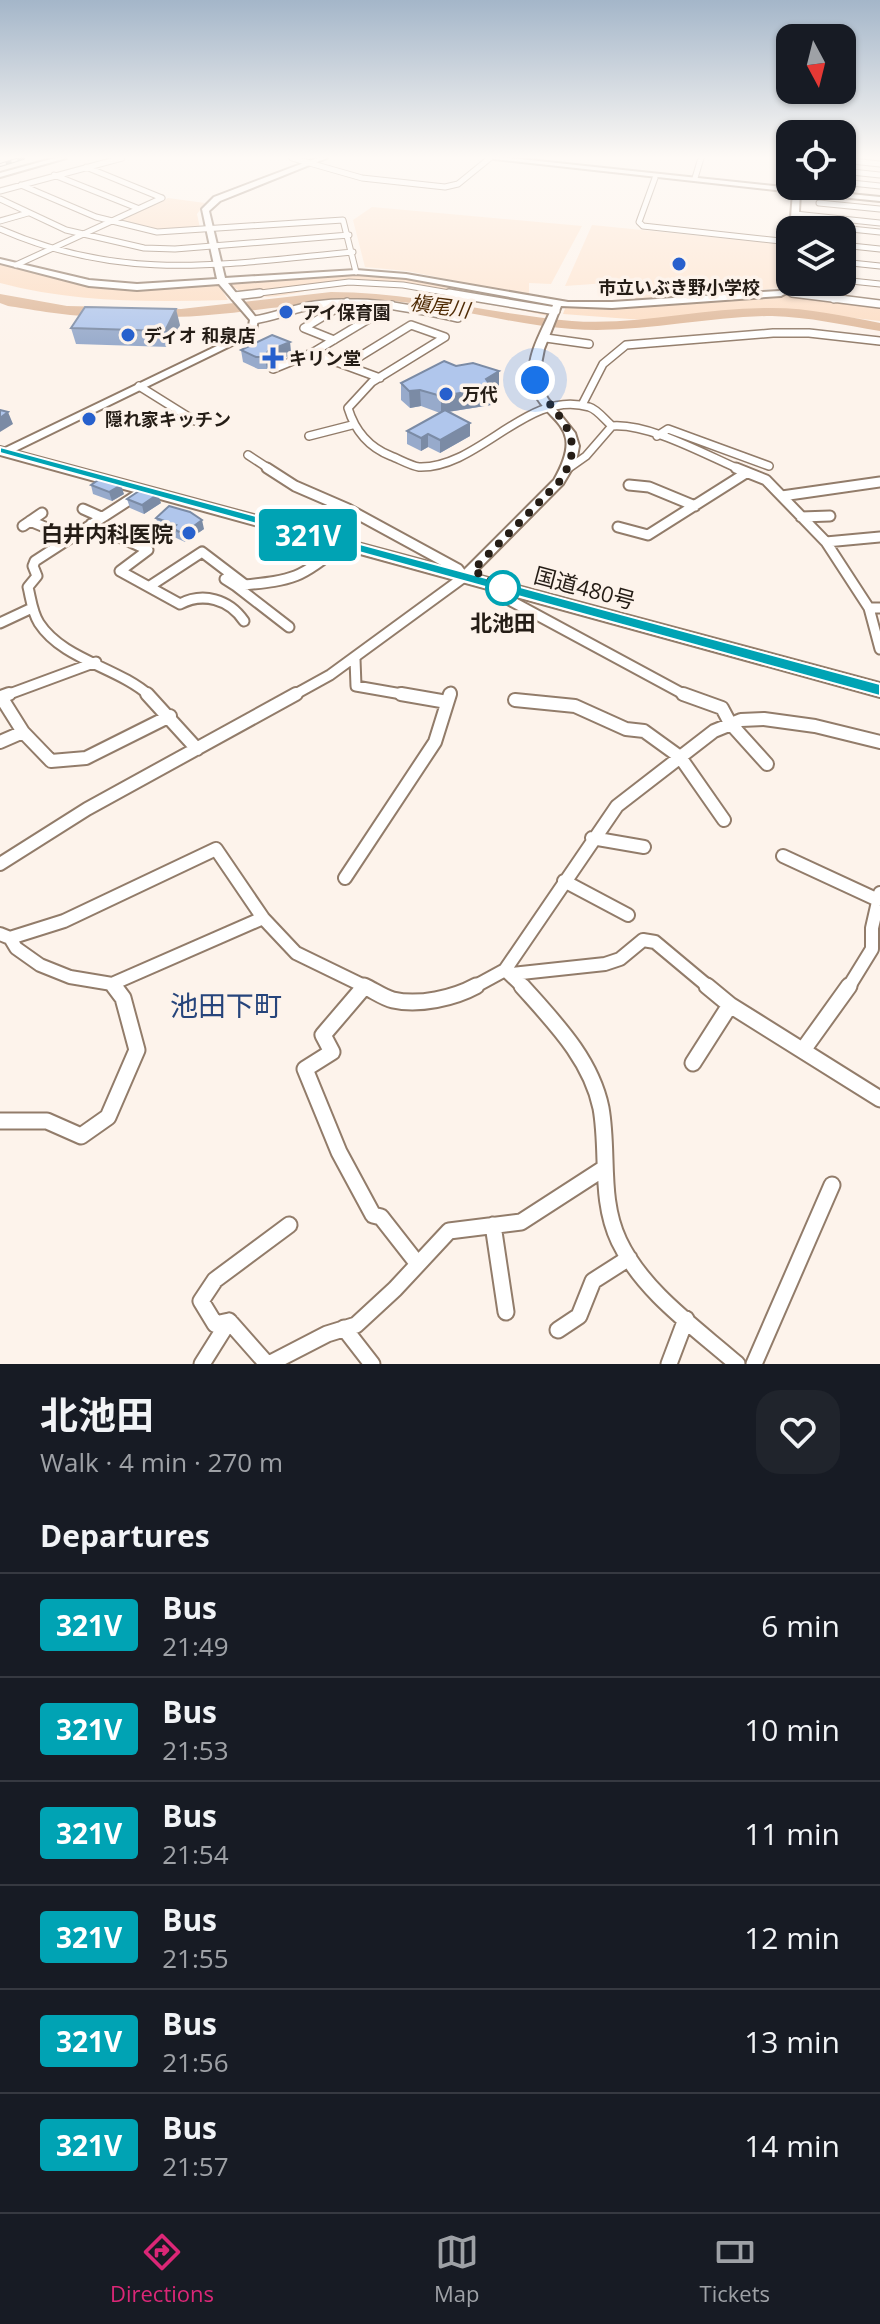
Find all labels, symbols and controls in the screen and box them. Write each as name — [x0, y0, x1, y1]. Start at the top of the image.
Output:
north arrow — [776, 24, 856, 104]
map controls — [776, 24, 856, 296]
button: locate — [776, 120, 856, 200]
button: layers — [776, 216, 856, 296]
marker: 市立いぶき野小学校 — [670, 255, 688, 273]
place label: 市立いぶき野小学校 — [598, 275, 760, 299]
water label: 槇尾川 — [408, 288, 474, 324]
place label: アイ保育園 — [302, 300, 391, 324]
marker: アイ保育園 — [277, 303, 295, 321]
place label: ディオ 和泉店 — [144, 323, 255, 347]
marker: ディオ 和泉店 — [119, 326, 137, 344]
place label: キリン堂 — [289, 346, 361, 370]
marker: キリン堂 — [264, 349, 282, 367]
your location — [515, 360, 555, 400]
place label: 万代 — [462, 382, 498, 406]
marker: 万代 — [437, 385, 455, 403]
place label: 隠れ家キッチン — [105, 407, 231, 431]
marker: 隠れ家キッチン — [80, 410, 98, 428]
line badge: 321V — [252, 509, 364, 561]
text: 321V — [275, 516, 341, 554]
place label: 白井内科医院 — [41, 518, 173, 548]
marker: 白井内科医院 — [180, 524, 198, 542]
street label: 国道480号 — [531, 559, 639, 615]
marker: 北池田 — [486, 571, 520, 605]
place label: 北池田 — [470, 607, 536, 637]
district label: 池田下町 — [170, 986, 282, 1024]
text: 北池田 — [40, 1388, 154, 1440]
button: heart — [756, 1390, 840, 1474]
text: Walk · 4 min · 270 m — [40, 1444, 283, 1480]
text: Departures — [40, 1515, 210, 1556]
text: Bus — [162, 1587, 217, 1628]
text: 6 min — [761, 1605, 840, 1646]
text: 321V — [56, 1606, 122, 1644]
text: 21:49 — [162, 1628, 229, 1664]
text: Bus — [162, 1691, 217, 1732]
text: 10 min — [744, 1709, 840, 1750]
text: 321V — [56, 1710, 122, 1748]
text: 21:53 — [162, 1732, 229, 1768]
text: Bus — [162, 1795, 217, 1836]
text: 11 min — [744, 1813, 840, 1854]
text: 321V — [56, 1814, 122, 1852]
text: 21:54 — [162, 1836, 229, 1872]
text: Bus — [162, 1899, 217, 1940]
text: 12 min — [744, 1917, 840, 1958]
text: 321V — [56, 1918, 122, 1956]
text: 21:55 — [162, 1940, 229, 1976]
text: Bus — [162, 2003, 217, 2044]
text: 13 min — [744, 2021, 840, 2062]
text: 321V — [56, 2022, 122, 2060]
text: 21:56 — [162, 2044, 229, 2080]
text: Bus — [162, 2107, 217, 2148]
text: 14 min — [744, 2125, 840, 2166]
text: 321V — [56, 2126, 122, 2164]
text: 21:57 — [162, 2148, 229, 2184]
tab: Directions — [110, 2230, 214, 2308]
tab: Map — [434, 2230, 480, 2308]
tab: Tickets — [700, 2230, 770, 2308]

